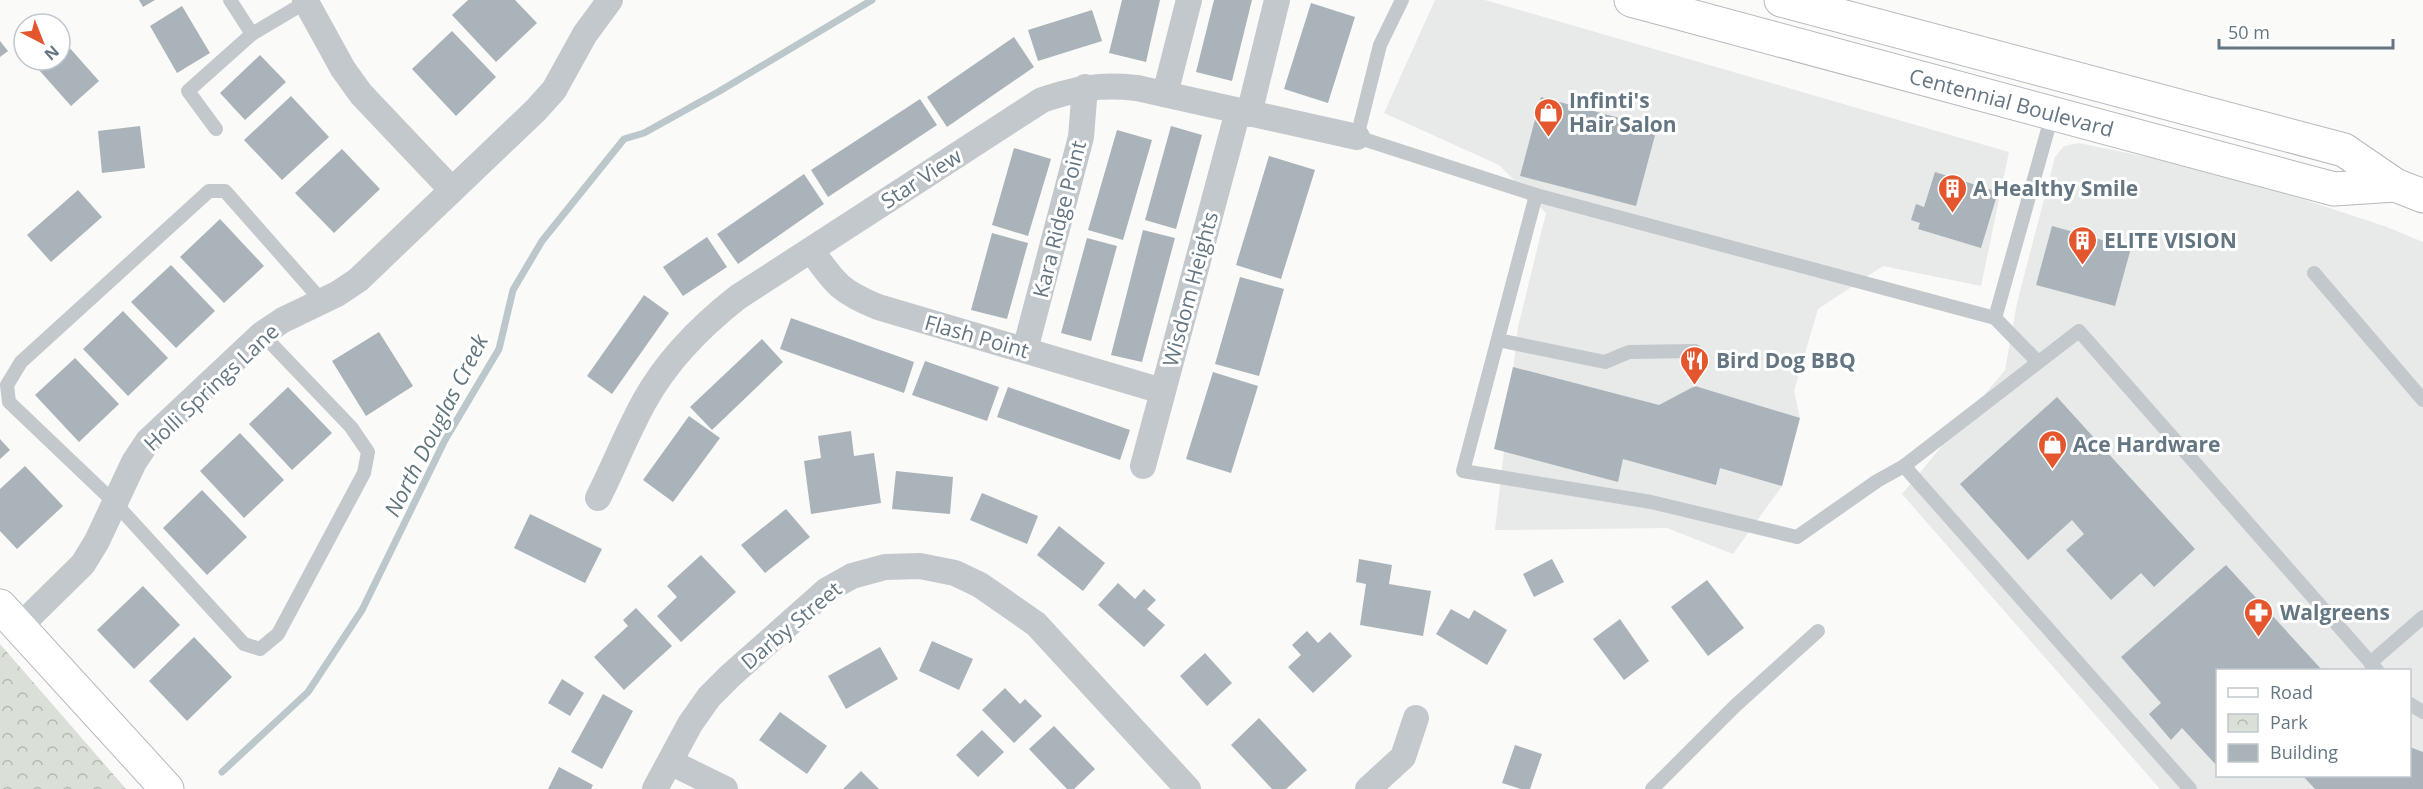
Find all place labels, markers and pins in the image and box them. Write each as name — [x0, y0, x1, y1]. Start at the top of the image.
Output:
place label: Infinti's Hair Salon — [1569, 86, 1677, 138]
shop icon: Infinti's Hair Salon — [1532, 96, 1564, 138]
building icon: A Healthy Smile — [1936, 172, 1968, 214]
place label: A Healthy Smile — [1973, 174, 2138, 202]
building icon: ELITE VISION — [2067, 224, 2099, 266]
place label: ELITE VISION — [2104, 226, 2237, 254]
restaurant icon: Bird Dog BBQ — [1679, 344, 1711, 386]
place label: Bird Dog BBQ — [1716, 346, 1856, 374]
shop icon: Ace Hardware — [2036, 428, 2068, 470]
place label: Ace Hardware — [2073, 430, 2220, 458]
pharmacy icon: Walgreens — [2243, 596, 2275, 638]
place label: Walgreens — [2280, 598, 2390, 626]

